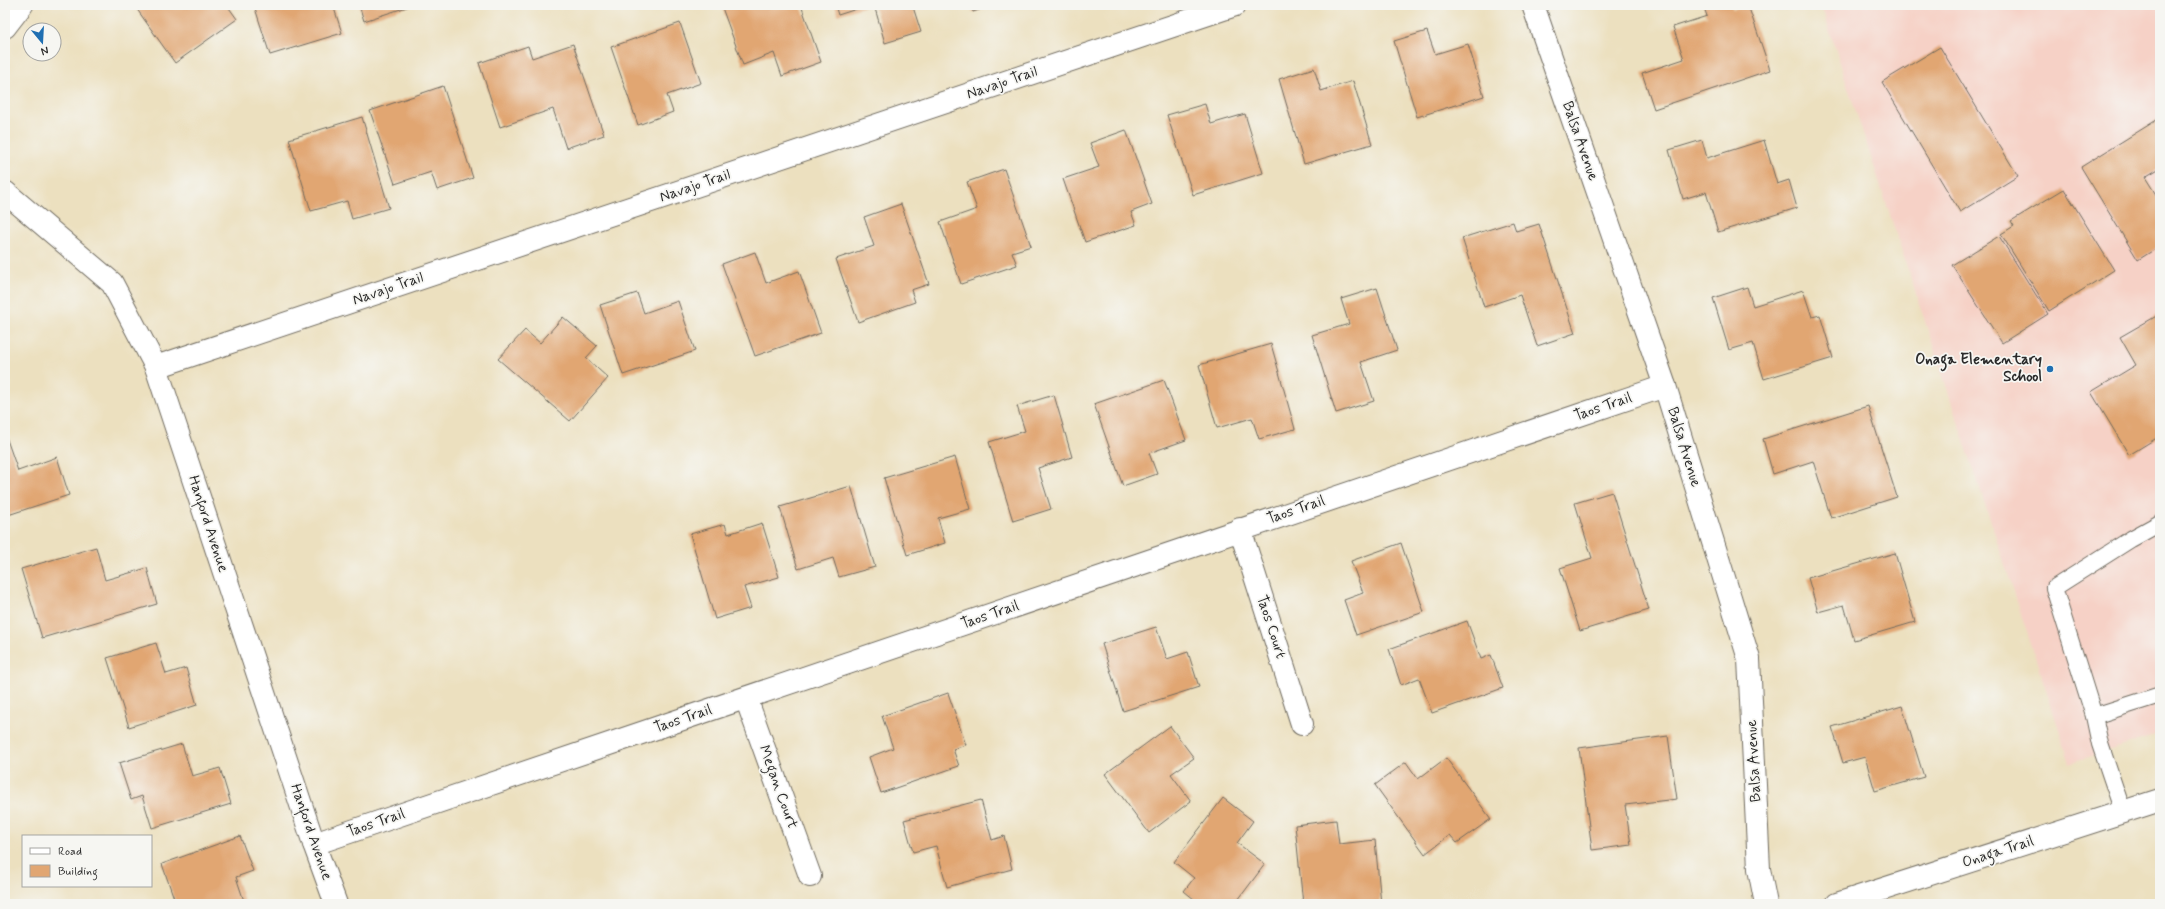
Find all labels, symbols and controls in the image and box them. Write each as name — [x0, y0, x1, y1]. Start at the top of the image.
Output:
north arrow — [22, 22, 62, 62]
text: N — [39, 43, 50, 58]
street label: Navajo Trail — [964, 62, 1040, 104]
street label: Balsa Avenue — [1557, 99, 1603, 183]
street label: Navajo Trail — [657, 165, 733, 207]
street label: Navajo Trail — [350, 268, 426, 310]
place label: Onaga Elementary School — [1915, 350, 2042, 387]
marker: Onaga Elementary School — [2045, 364, 2055, 374]
street label: Taos Trail — [1571, 388, 1635, 426]
street label: Balsa Avenue — [1662, 405, 1706, 489]
street label: Hanford Avenue — [181, 473, 233, 576]
street label: Taos Trail — [1264, 491, 1328, 529]
street label: Taos Court — [1251, 593, 1291, 662]
street label: Taos Trail — [958, 596, 1022, 634]
street label: Taos Trail — [651, 700, 715, 738]
street label: Balsa Avenue — [1742, 719, 1766, 803]
street label: Megan Court — [753, 742, 802, 832]
street label: Hanford Avenue — [283, 781, 337, 884]
street label: Taos Trail — [344, 804, 408, 842]
street label: Onaga Trail — [1960, 831, 2037, 874]
legend — [22, 835, 152, 887]
text: Road — [58, 844, 82, 860]
text: Building — [58, 864, 98, 881]

